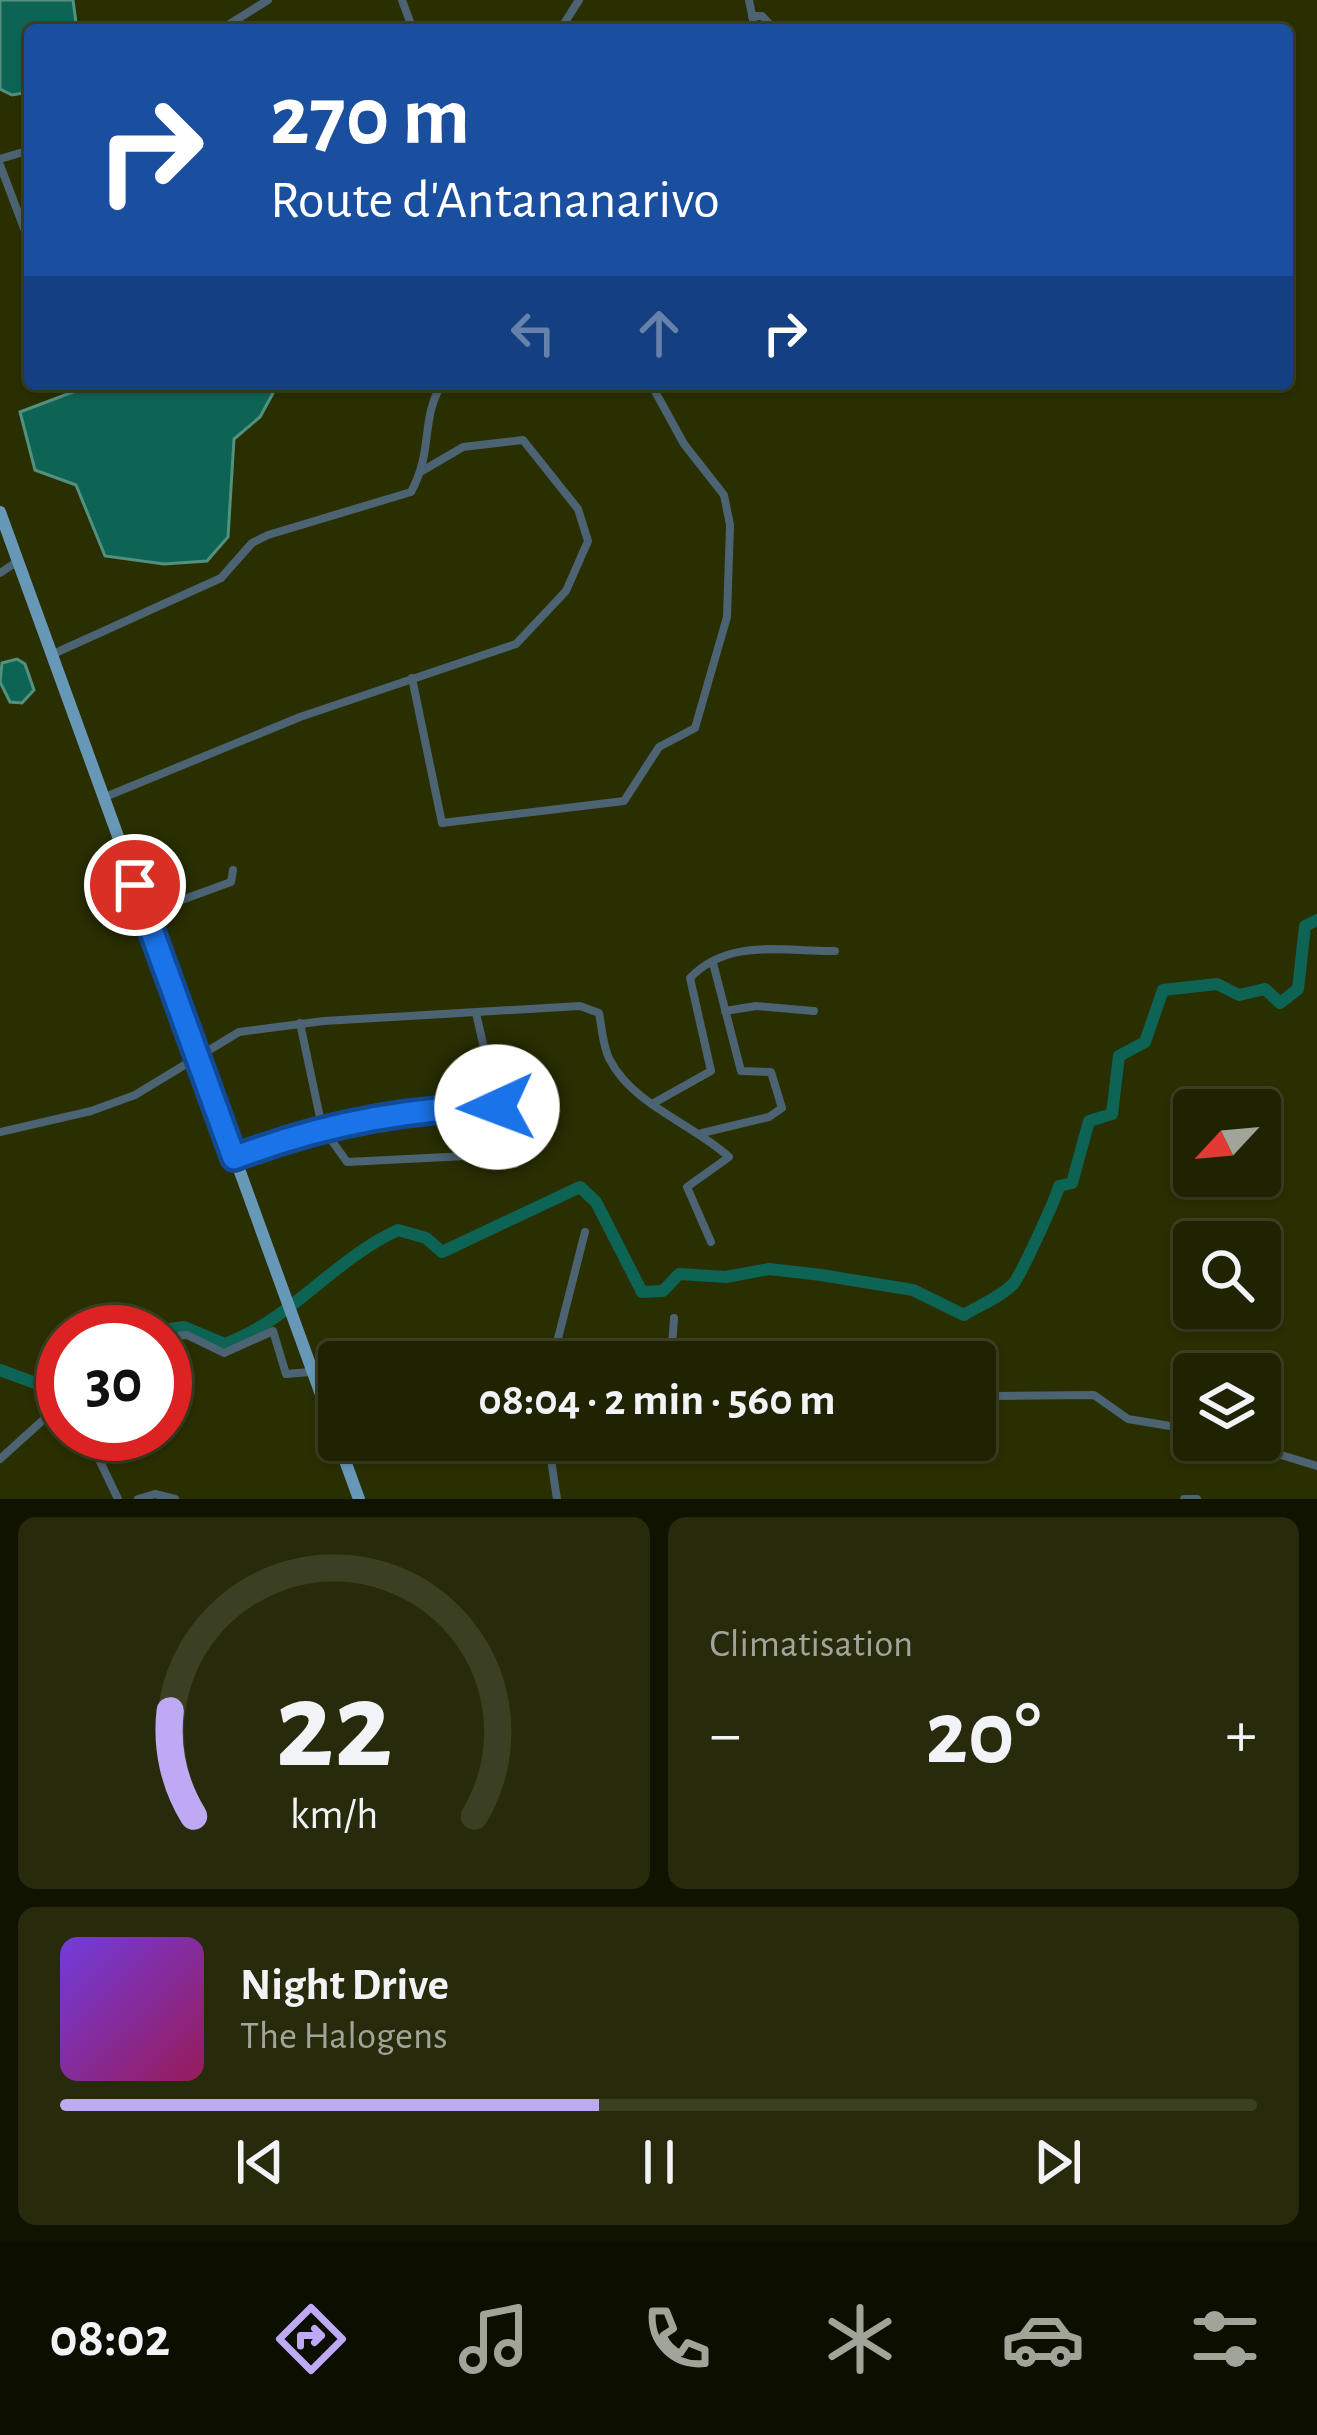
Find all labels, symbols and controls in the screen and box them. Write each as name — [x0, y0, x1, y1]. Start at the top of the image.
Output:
icon: right — [72, 72, 228, 228]
text: 270 m — [270, 76, 470, 160]
text: Route d'Antananarivo — [270, 174, 720, 228]
icon: left — [500, 300, 566, 366]
icon: ahead — [626, 300, 692, 366]
icon: right — [752, 300, 818, 366]
pin — [84, 834, 186, 936]
icon: arrive — [102, 852, 168, 918]
position arrow — [434, 1044, 560, 1170]
north arrow — [1173, 1089, 1281, 1197]
map controls — [1173, 1089, 1281, 1461]
button: search — [1173, 1221, 1281, 1329]
speed limit sign: 30 — [36, 1305, 192, 1461]
button: layers — [1173, 1353, 1281, 1461]
text: 08:04 · 2 min · 560 m — [478, 1378, 836, 1423]
text: Climatisation — [710, 1625, 913, 1664]
text: 22 — [275, 1665, 393, 1790]
text: 20° — [925, 1690, 1041, 1780]
text: − — [710, 1702, 741, 1768]
text: + — [1225, 1702, 1257, 1768]
text: km/h — [290, 1794, 378, 1837]
text: Night Drive — [240, 1963, 449, 2008]
text: The Halogens — [240, 2017, 448, 2056]
icon: previous — [227, 2129, 293, 2195]
icon: pause — [626, 2129, 692, 2195]
icon: next — [1025, 2129, 1091, 2195]
icon: directions — [269, 2297, 353, 2381]
icon: music — [452, 2297, 536, 2381]
icon: phone — [635, 2297, 719, 2381]
icon: climate — [818, 2297, 902, 2381]
icon: car — [1001, 2297, 1085, 2381]
icon: filters — [1183, 2297, 1267, 2381]
text: 08:02 — [49, 2312, 170, 2366]

